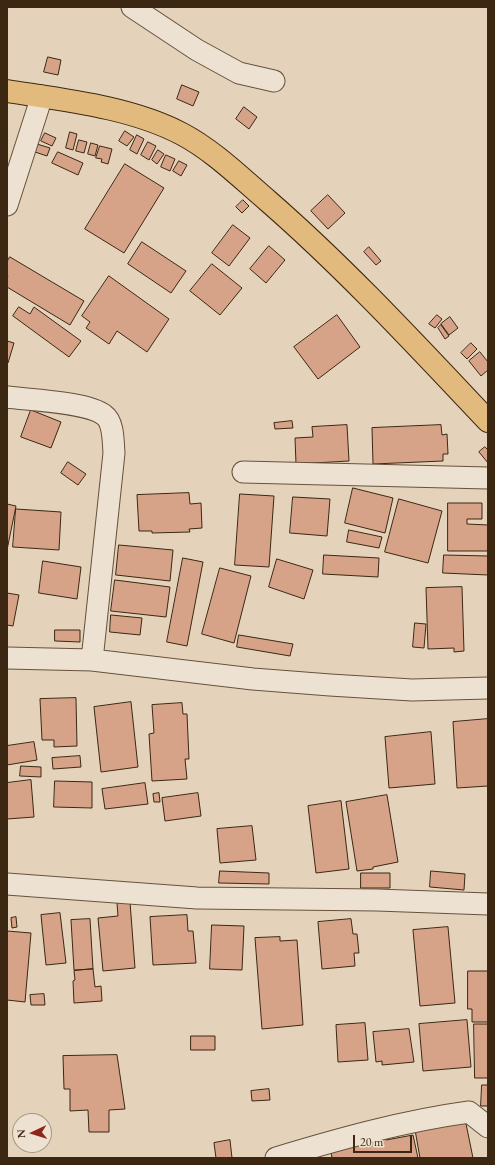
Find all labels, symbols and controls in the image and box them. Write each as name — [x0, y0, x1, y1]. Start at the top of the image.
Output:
north arrow — [12, 1113, 52, 1153]
scale bar — [355, 1127, 414, 1153]
text: N — [14, 1129, 28, 1139]
text: 20 m — [360, 1134, 383, 1150]

